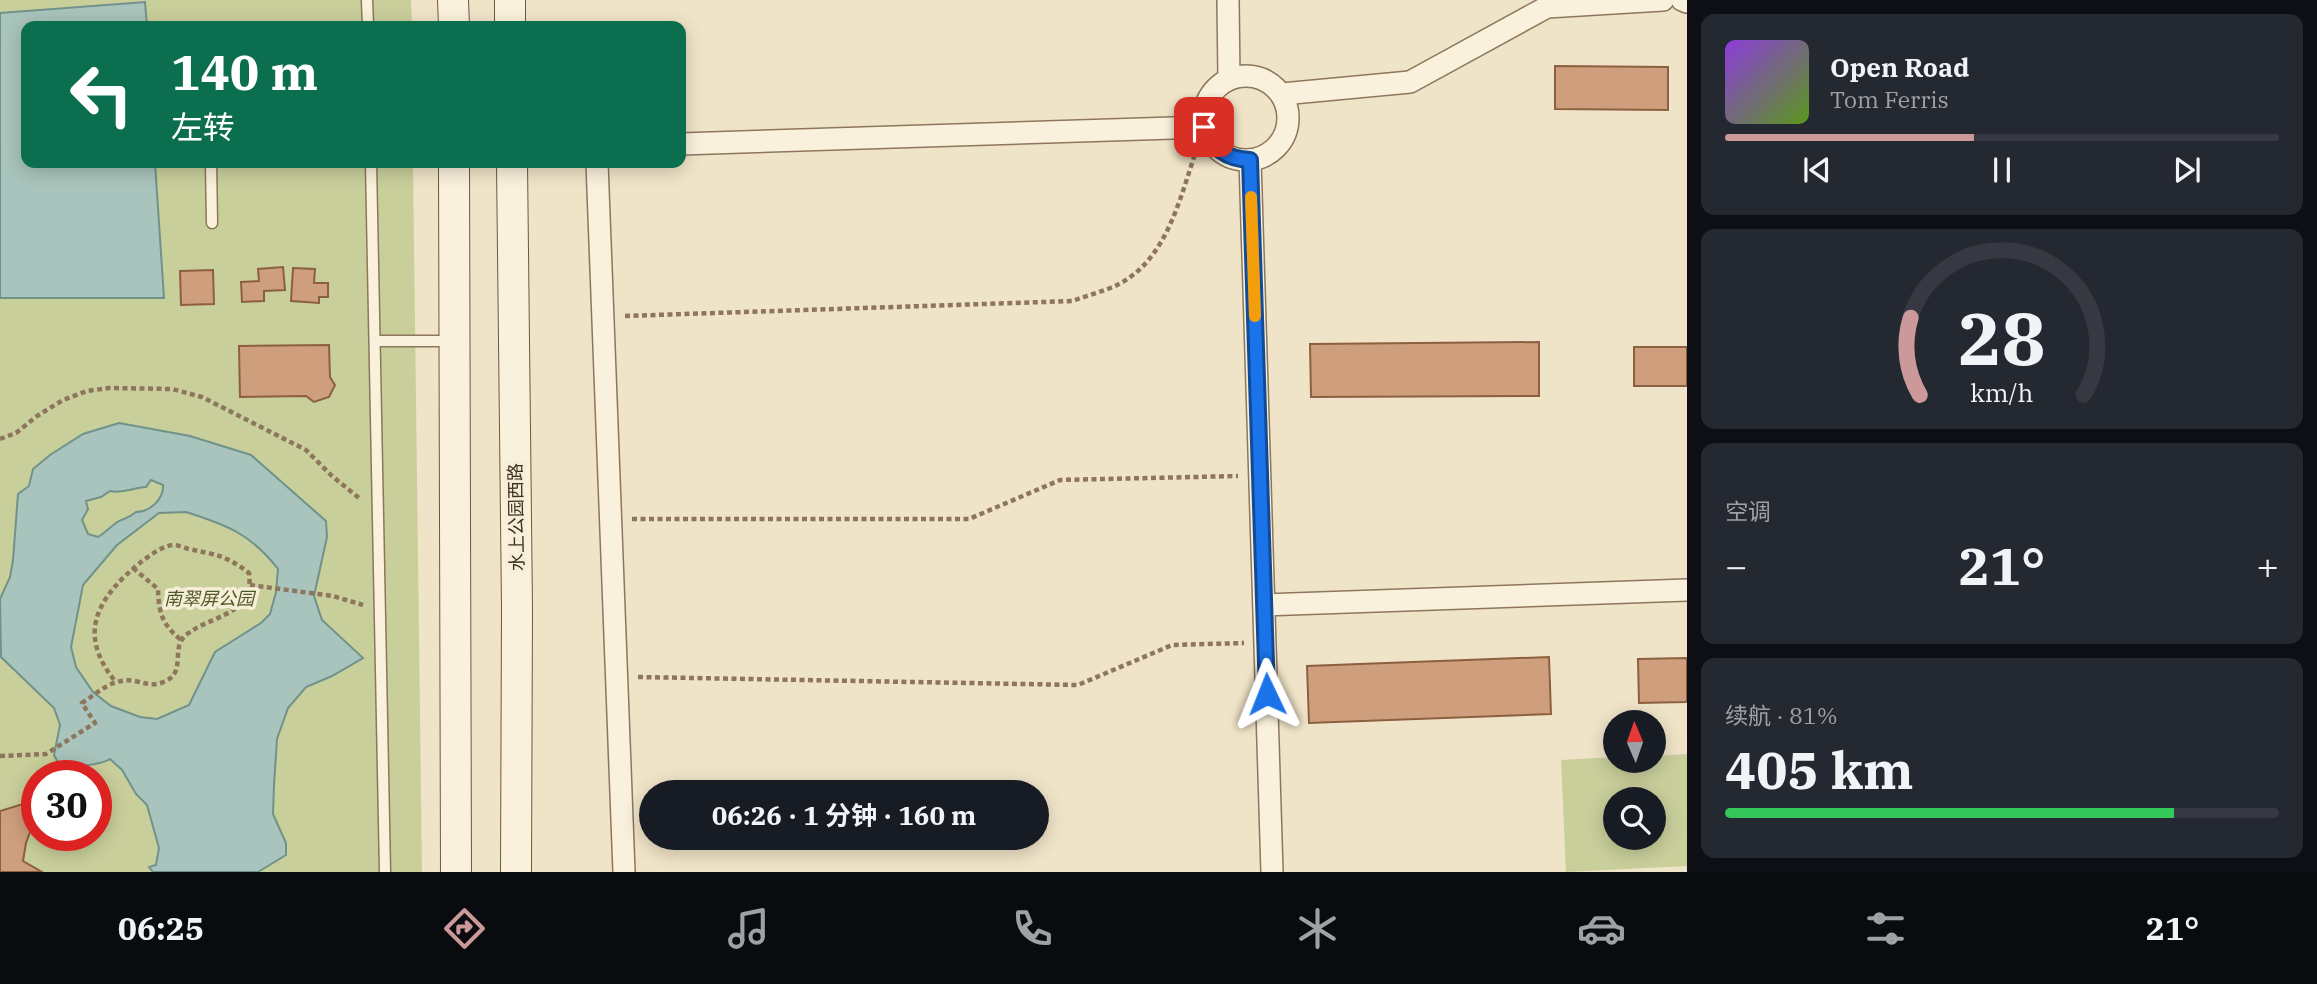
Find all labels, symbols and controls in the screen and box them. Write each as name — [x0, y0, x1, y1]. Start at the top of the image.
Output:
text: 140 m — [171, 40, 318, 103]
icon: left — [56, 49, 147, 140]
text: Open Road — [1830, 50, 1969, 84]
text: Tom Ferris — [1830, 84, 1949, 114]
pin — [1174, 97, 1234, 157]
text: 左转 — [171, 106, 235, 148]
icon: arrive — [1185, 108, 1223, 146]
icon: previous — [1798, 151, 1836, 189]
icon: pause — [1983, 151, 2021, 189]
icon: next — [2168, 151, 2206, 189]
text: 28 — [1958, 290, 2046, 385]
text: km/h — [1970, 376, 2034, 409]
street label: 水上公园西路 — [504, 463, 528, 571]
text: 空调 — [1725, 496, 1771, 526]
text: 21° — [1959, 532, 2045, 599]
text: − — [1725, 541, 1748, 590]
text: + — [2256, 541, 2279, 590]
park label: 南翠屏公园 — [164, 587, 257, 610]
position arrow — [1230, 657, 1304, 731]
text: 续航 · 81% — [1725, 700, 1838, 730]
north arrow — [1603, 710, 1666, 774]
map controls — [1603, 710, 1666, 850]
text: 405 km — [1725, 736, 1914, 803]
speed limit sign: 30 — [21, 760, 112, 851]
button: search — [1603, 787, 1666, 850]
text: 06:26 · 1 分钟 · 160 m — [712, 798, 976, 832]
icon: directions — [440, 904, 489, 953]
icon: music — [724, 904, 773, 953]
icon: phone — [1008, 904, 1057, 953]
icon: climate — [1293, 904, 1342, 953]
icon: car — [1577, 904, 1626, 953]
icon: filters — [1861, 904, 1910, 953]
text: 06:25 — [118, 907, 204, 949]
text: 21° — [2146, 907, 2199, 949]

